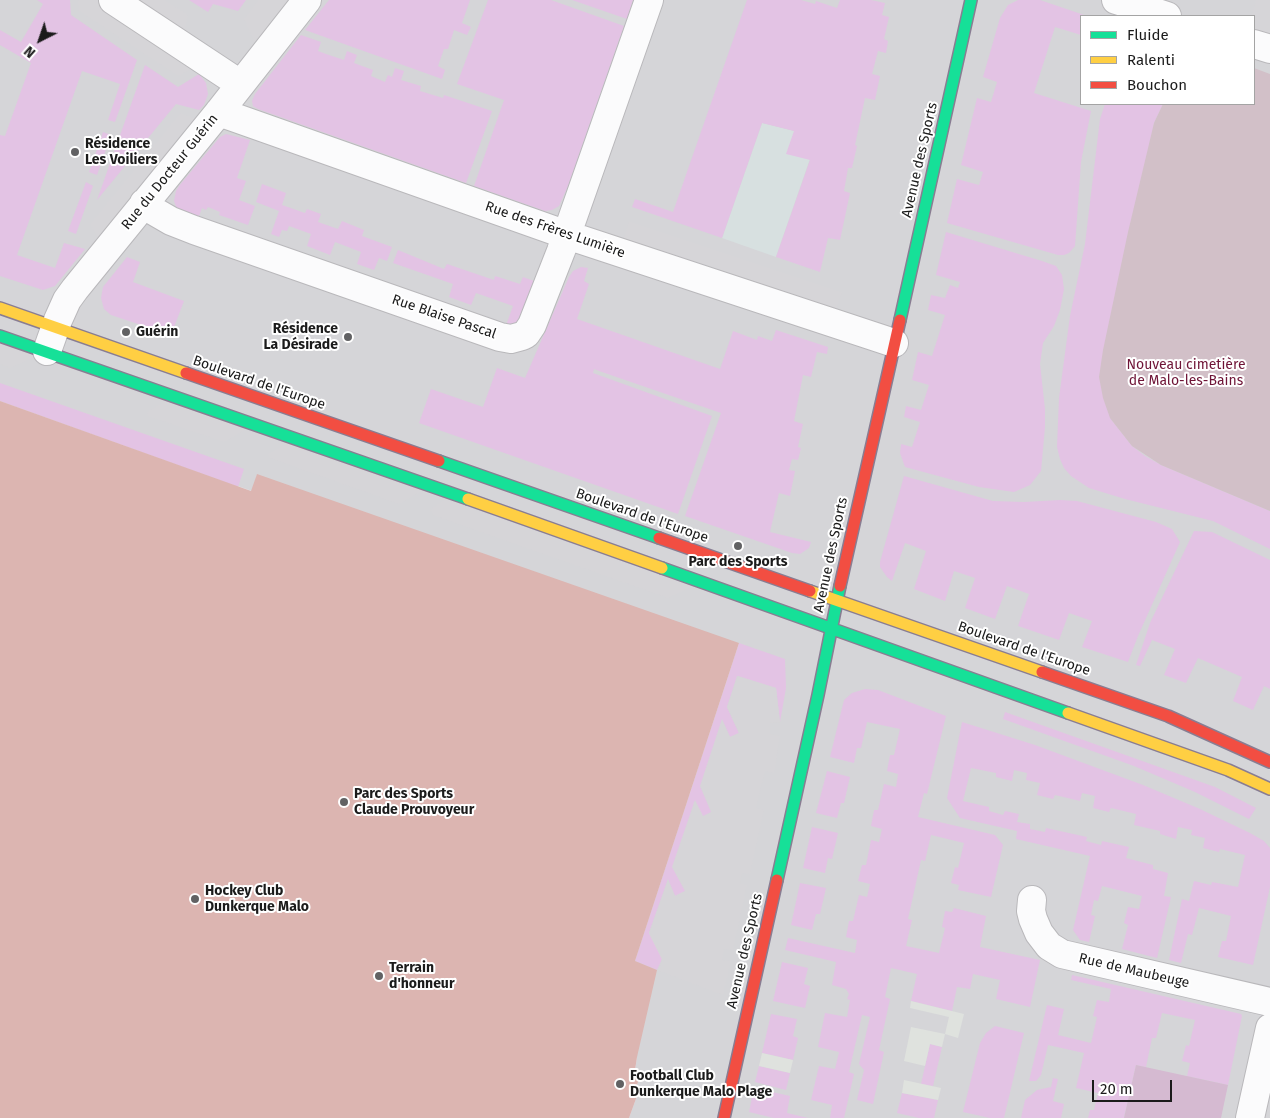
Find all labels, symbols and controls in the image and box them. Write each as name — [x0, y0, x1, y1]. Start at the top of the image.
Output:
north arrow — [15, 15, 65, 65]
legend — [1080, 15, 1255, 105]
text: Fluide — [1127, 26, 1169, 44]
text: N — [21, 42, 39, 61]
text: Ralenti — [1127, 51, 1175, 69]
text: Bouchon — [1127, 76, 1187, 94]
street label: Avenue des Sports — [899, 101, 941, 219]
street label: Rue du Docteur Guérin — [118, 111, 222, 233]
place label: Résidence Les Voiliers — [85, 136, 157, 168]
marker: Résidence Les Voiliers — [69, 146, 81, 158]
street label: Rue des Frères Lumière — [483, 198, 627, 262]
street label: Rue Blaise Pascal — [390, 291, 498, 343]
place label: Résidence La Désirade — [263, 321, 338, 354]
place label: Guérin — [136, 324, 178, 340]
marker: Guérin — [120, 326, 132, 338]
marker: Résidence La Désirade — [342, 331, 354, 343]
street label: Boulevard de l'Europe — [191, 352, 327, 414]
park label: Nouveau cimetière de Malo-les-Bains — [1126, 357, 1246, 390]
street label: Boulevard de l'Europe — [574, 485, 710, 547]
street label: Avenue des Sports — [811, 496, 851, 614]
marker: Parc des Sports — [732, 540, 744, 552]
place label: Parc des Sports — [688, 554, 788, 570]
street label: Boulevard de l'Europe — [956, 618, 1092, 680]
place label: Parc des Sports Claude Prouvoyeur — [354, 786, 474, 819]
marker: Parc des Sports Claude Prouvoyeur — [338, 796, 350, 808]
place label: Hockey Club Dunkerque Malo — [205, 883, 309, 916]
street label: Avenue des Sports — [724, 892, 766, 1010]
marker: Hockey Club Dunkerque Malo — [189, 893, 201, 905]
street label: Rue de Maubeuge — [1077, 950, 1191, 992]
place label: Terrain d'honneur — [389, 960, 454, 992]
marker: Terrain d'honneur — [373, 970, 385, 982]
place label: Football Club Dunkerque Malo Plage — [630, 1068, 772, 1100]
scale bar — [1095, 1070, 1175, 1102]
marker: Football Club Dunkerque Malo Plage — [614, 1078, 626, 1090]
text: 20 m — [1100, 1080, 1133, 1098]

